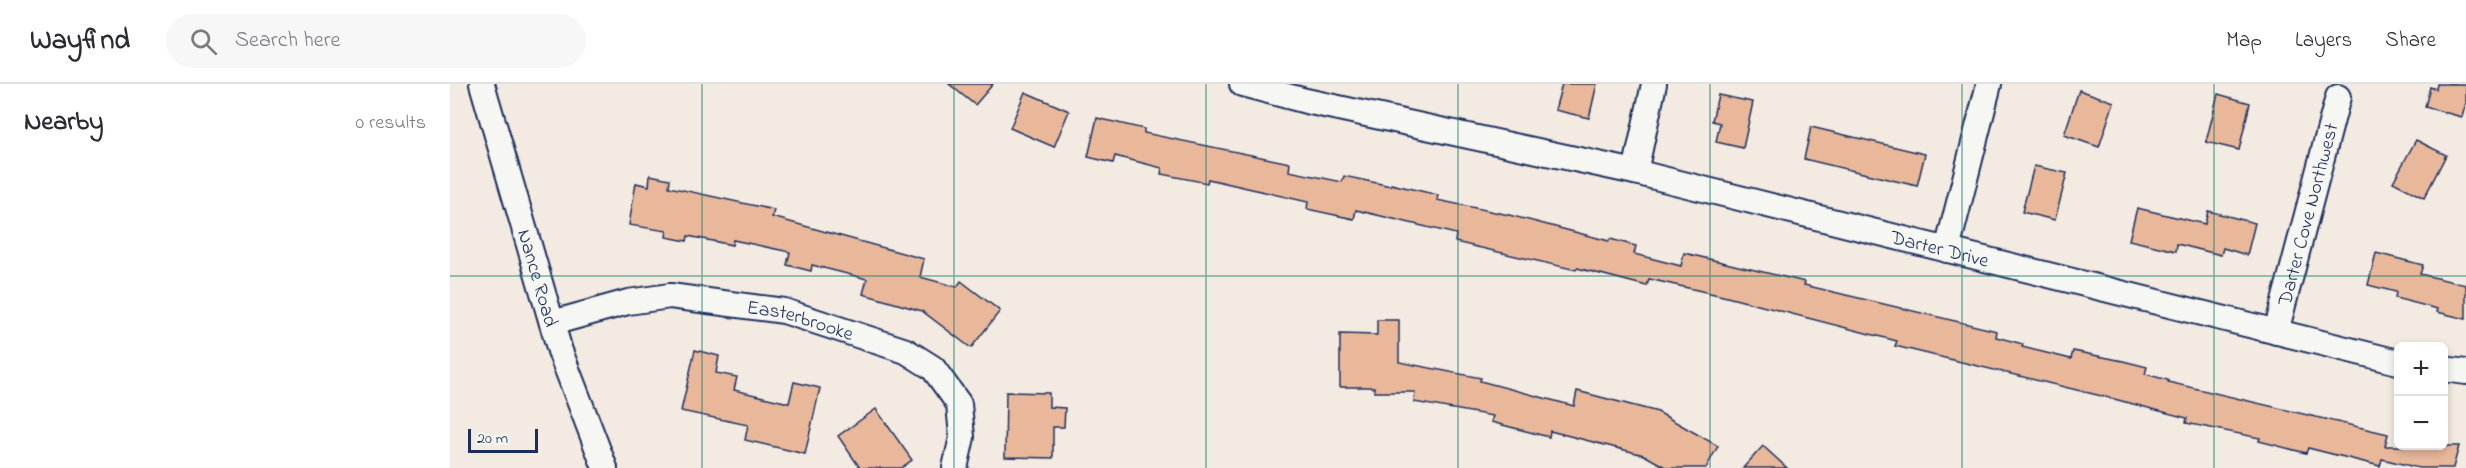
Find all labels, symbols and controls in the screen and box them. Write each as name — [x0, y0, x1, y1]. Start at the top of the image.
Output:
search box — [166, 14, 586, 68]
text: Wayfind — [30, 21, 130, 62]
icon: search — [187, 25, 220, 58]
text: Search here — [235, 25, 340, 57]
text: Map — [2226, 26, 2262, 56]
text: Layers — [2295, 26, 2352, 56]
text: Share — [2385, 26, 2436, 56]
text: Nearby — [24, 104, 103, 142]
text: 0 results — [355, 109, 426, 138]
street label: Darter Cove Northwest — [2271, 120, 2348, 310]
street label: Darter Drive — [1886, 224, 1992, 277]
street label: Nance Road — [508, 226, 564, 331]
street label: Easterbrooke — [745, 294, 857, 350]
map controls — [2394, 342, 2448, 450]
button: + — [2394, 342, 2448, 396]
button: − — [2394, 396, 2448, 450]
scale bar — [468, 426, 538, 454]
text: 20 m — [477, 427, 508, 451]

